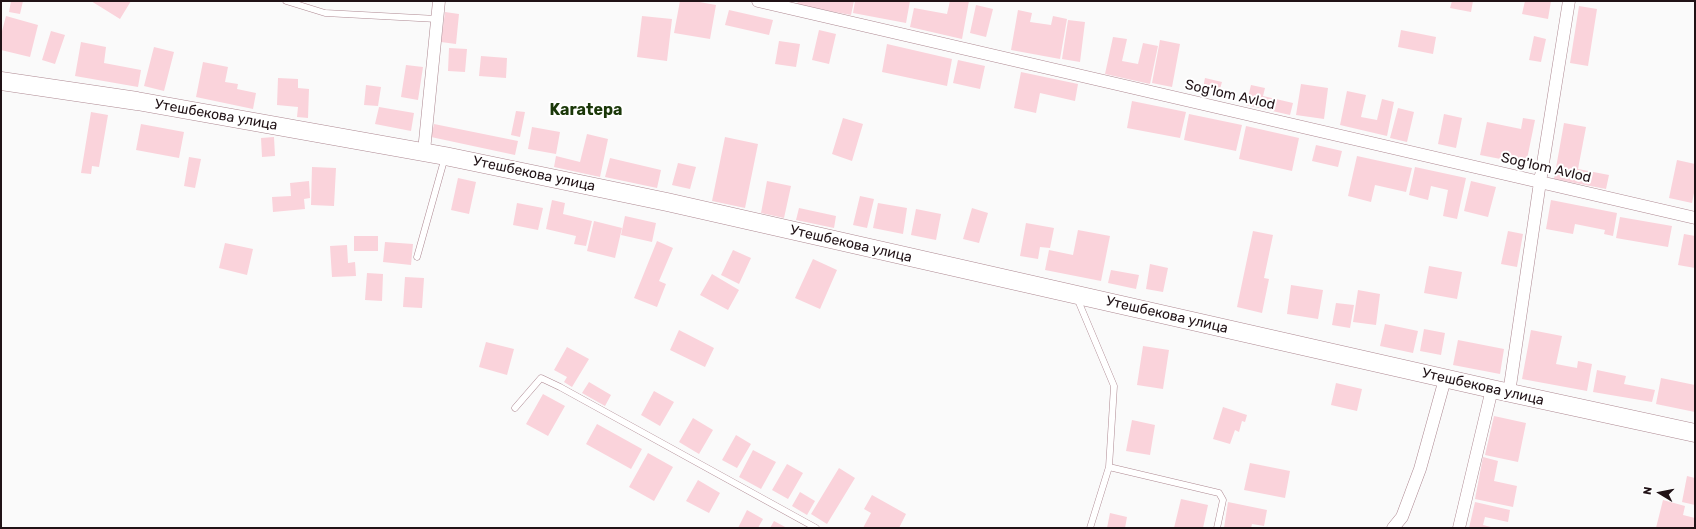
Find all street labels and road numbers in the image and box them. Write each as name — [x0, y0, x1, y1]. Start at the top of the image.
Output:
street label: Sog'lom Avlod — [1183, 76, 1277, 114]
street label: Утешбекова улица — [153, 96, 279, 134]
street label: Sog'lom Avlod — [1499, 149, 1593, 187]
street label: Утешбекова улица — [471, 153, 597, 195]
street label: Утешбекова улица — [788, 222, 914, 266]
street label: Утешбекова улица — [1104, 293, 1230, 337]
street label: Утешбекова улица — [1420, 365, 1546, 409]

